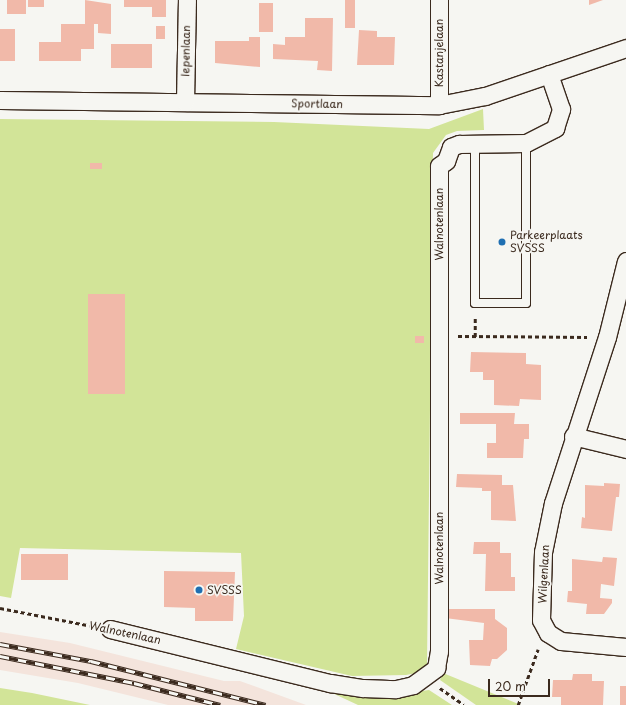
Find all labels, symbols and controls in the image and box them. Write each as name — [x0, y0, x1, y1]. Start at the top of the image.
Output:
street label: Kastanjelaan — [432, 19, 446, 87]
street label: Iepenlaan — [179, 25, 193, 77]
street label: Sportlaan — [291, 97, 343, 111]
street label: Walnotenlaan — [432, 188, 446, 260]
place label: Parkeerplaats SVSSS — [510, 229, 583, 255]
marker: Parkeerplaats SVSSS — [497, 237, 507, 247]
street label: Walnotenlaan — [432, 512, 446, 584]
street label: Wilgenlaan — [536, 544, 552, 604]
place label: SVSSS — [207, 583, 242, 597]
marker: SVSSS — [194, 585, 204, 595]
street label: Walnotenlaan — [88, 619, 162, 647]
scale bar — [490, 671, 552, 697]
text: 20 m — [495, 677, 526, 695]

